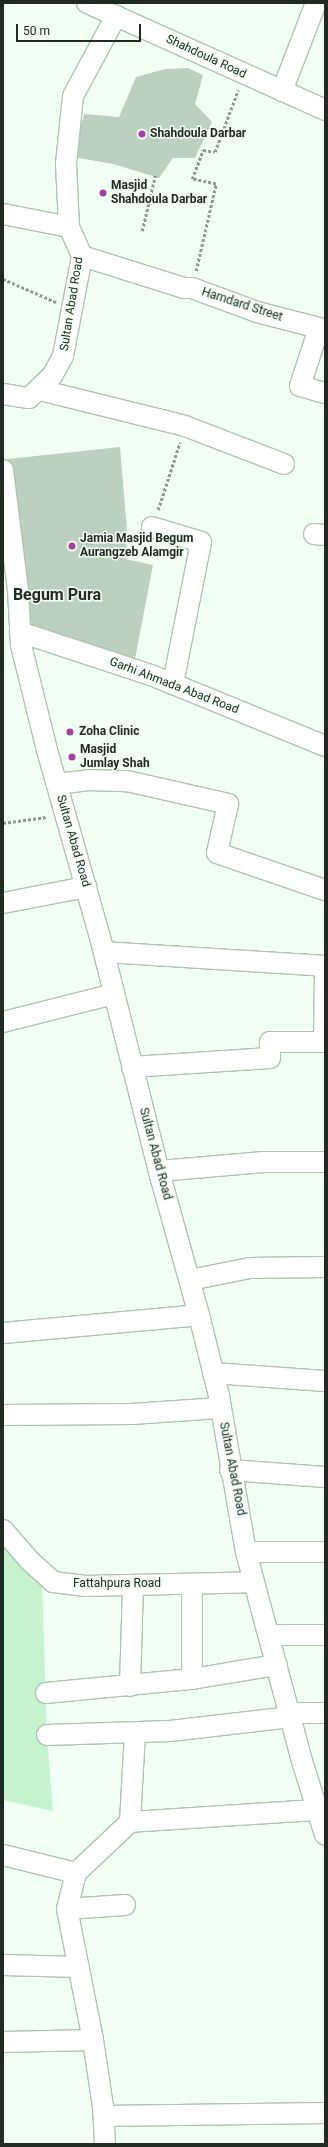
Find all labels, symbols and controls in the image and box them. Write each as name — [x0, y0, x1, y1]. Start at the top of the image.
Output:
scale bar — [18, 16, 143, 42]
text: 50 m — [23, 24, 50, 38]
street label: Shahdoula Road — [164, 32, 248, 82]
place label: Shahdoula Darbar — [150, 127, 246, 141]
marker: Shahdoula Darbar — [137, 129, 147, 139]
place label: Masjid Shahdoula Darbar — [111, 179, 207, 207]
marker: Masjid Shahdoula Darbar — [98, 188, 108, 198]
street label: Sultan Abad Road — [57, 256, 87, 352]
street label: Hamdard Street — [200, 285, 284, 325]
place label: Jamia Masjid Begum Aurangzeb Alamgir — [80, 532, 193, 560]
marker: Jamia Masjid Begum Aurangzeb Alamgir — [67, 541, 77, 551]
district label: Begum Pura — [13, 585, 101, 605]
street label: Garhi Ahmada Abad Road — [107, 655, 241, 717]
place label: Zoha Clinic — [79, 725, 139, 739]
marker: Zoha Clinic — [64, 726, 76, 738]
place label: Masjid Jumlay Shah — [80, 743, 150, 771]
marker: Masjid Jumlay Shah — [67, 752, 77, 762]
street label: Sultan Abad Road — [53, 793, 93, 889]
street label: Sultan Abad Road — [136, 1106, 174, 1202]
street label: Sultan Abad Road — [216, 1421, 248, 1517]
street label: Fattahpura Road — [73, 1577, 161, 1591]

